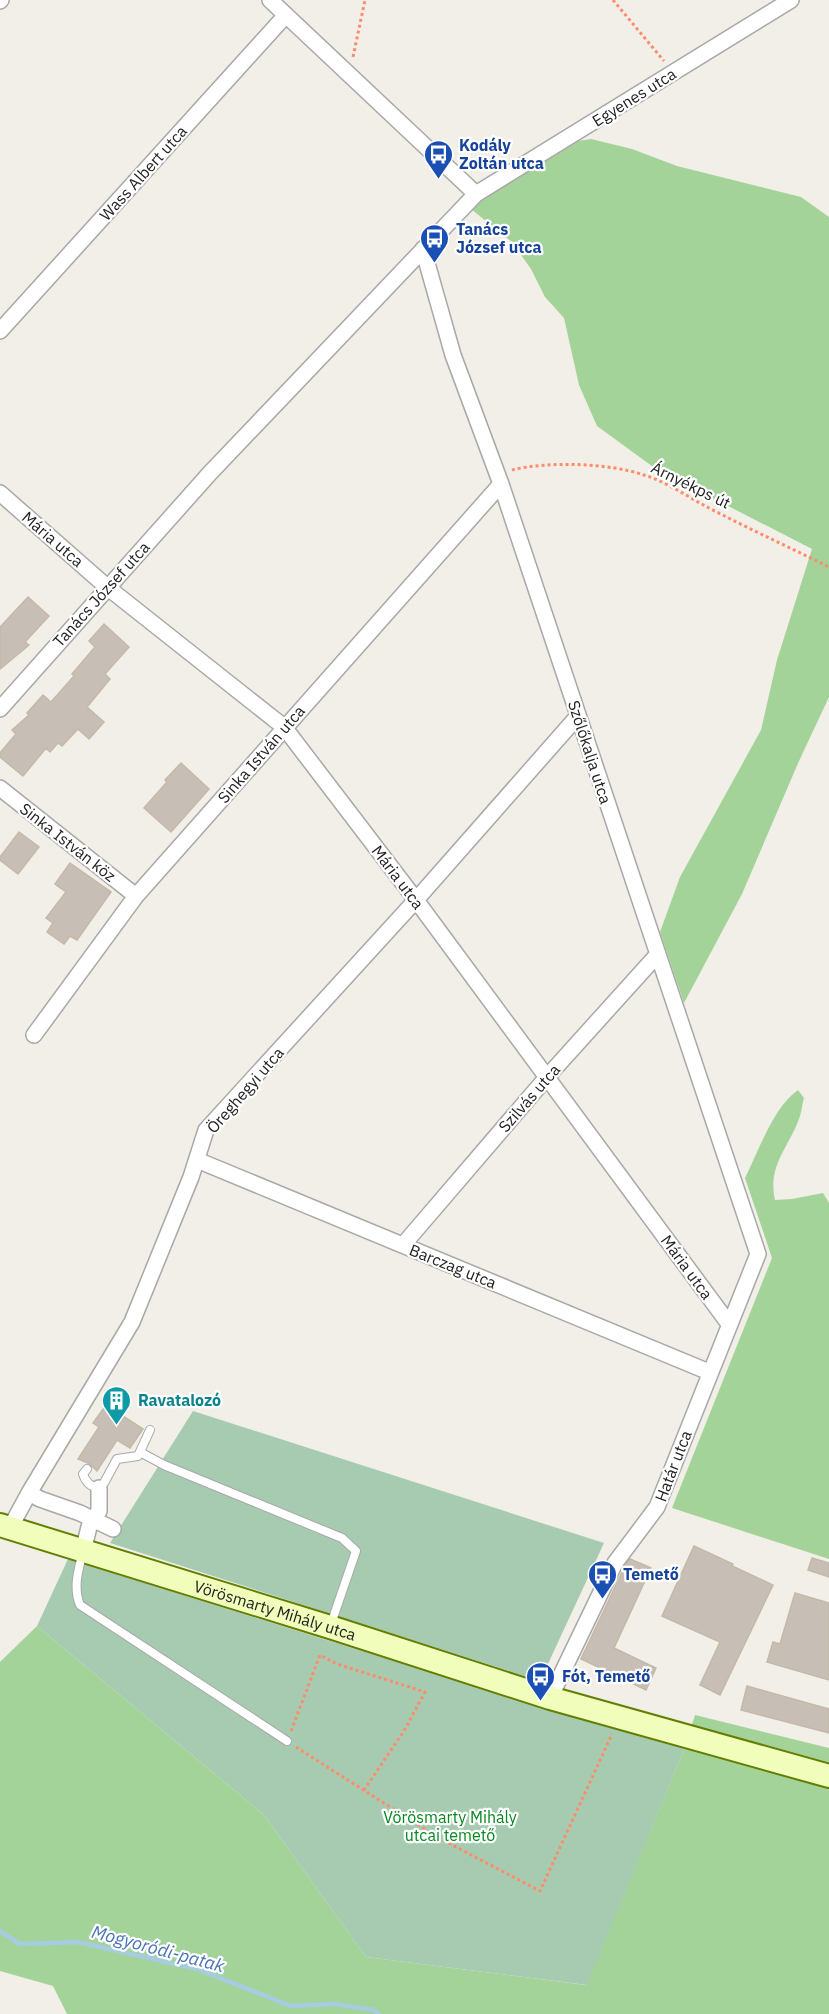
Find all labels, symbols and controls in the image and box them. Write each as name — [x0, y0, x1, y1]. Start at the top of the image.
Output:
street label: Egyenes utca — [588, 63, 680, 131]
street label: Wass Albert utca — [95, 121, 191, 225]
place label: Kodály Zoltán utca — [459, 135, 544, 173]
bus stop icon: Kodály Zoltán utca — [422, 138, 454, 180]
place label: Tanács József utca — [456, 219, 542, 257]
bus stop icon: Tanács József utca — [419, 222, 451, 264]
street label: Árnyékps út — [648, 456, 734, 513]
street label: Mária utca — [18, 507, 88, 571]
street label: Tanács József utca — [48, 537, 154, 651]
street label: Szőlőkalja utca — [564, 698, 616, 807]
street label: Sinka István utca — [213, 701, 309, 807]
street label: Sinka István köz — [16, 798, 120, 886]
street label: Mária utca — [367, 841, 429, 913]
street label: Öreghegyi utca — [202, 1042, 288, 1137]
street label: Szilvás utca — [494, 1059, 564, 1136]
street label: Mária utca — [657, 1231, 717, 1304]
street label: Barczag utca — [406, 1239, 500, 1293]
building icon: Ravatalozó — [101, 1384, 133, 1426]
place label: Ravatalozó — [138, 1390, 221, 1410]
street label: Határ utca — [650, 1427, 696, 1505]
bus stop icon: Temető — [586, 1558, 618, 1600]
place label: Temető — [623, 1564, 679, 1584]
street label: Vörösmarty Mihály utca — [192, 1576, 359, 1645]
bus stop icon: Fót, Temető — [525, 1660, 557, 1702]
place label: Fót, Temető — [562, 1666, 650, 1686]
park label: Vörösmarty Mihály utcai temető — [383, 1807, 517, 1845]
water label: Mogyoródi-patak — [89, 1920, 228, 1977]

